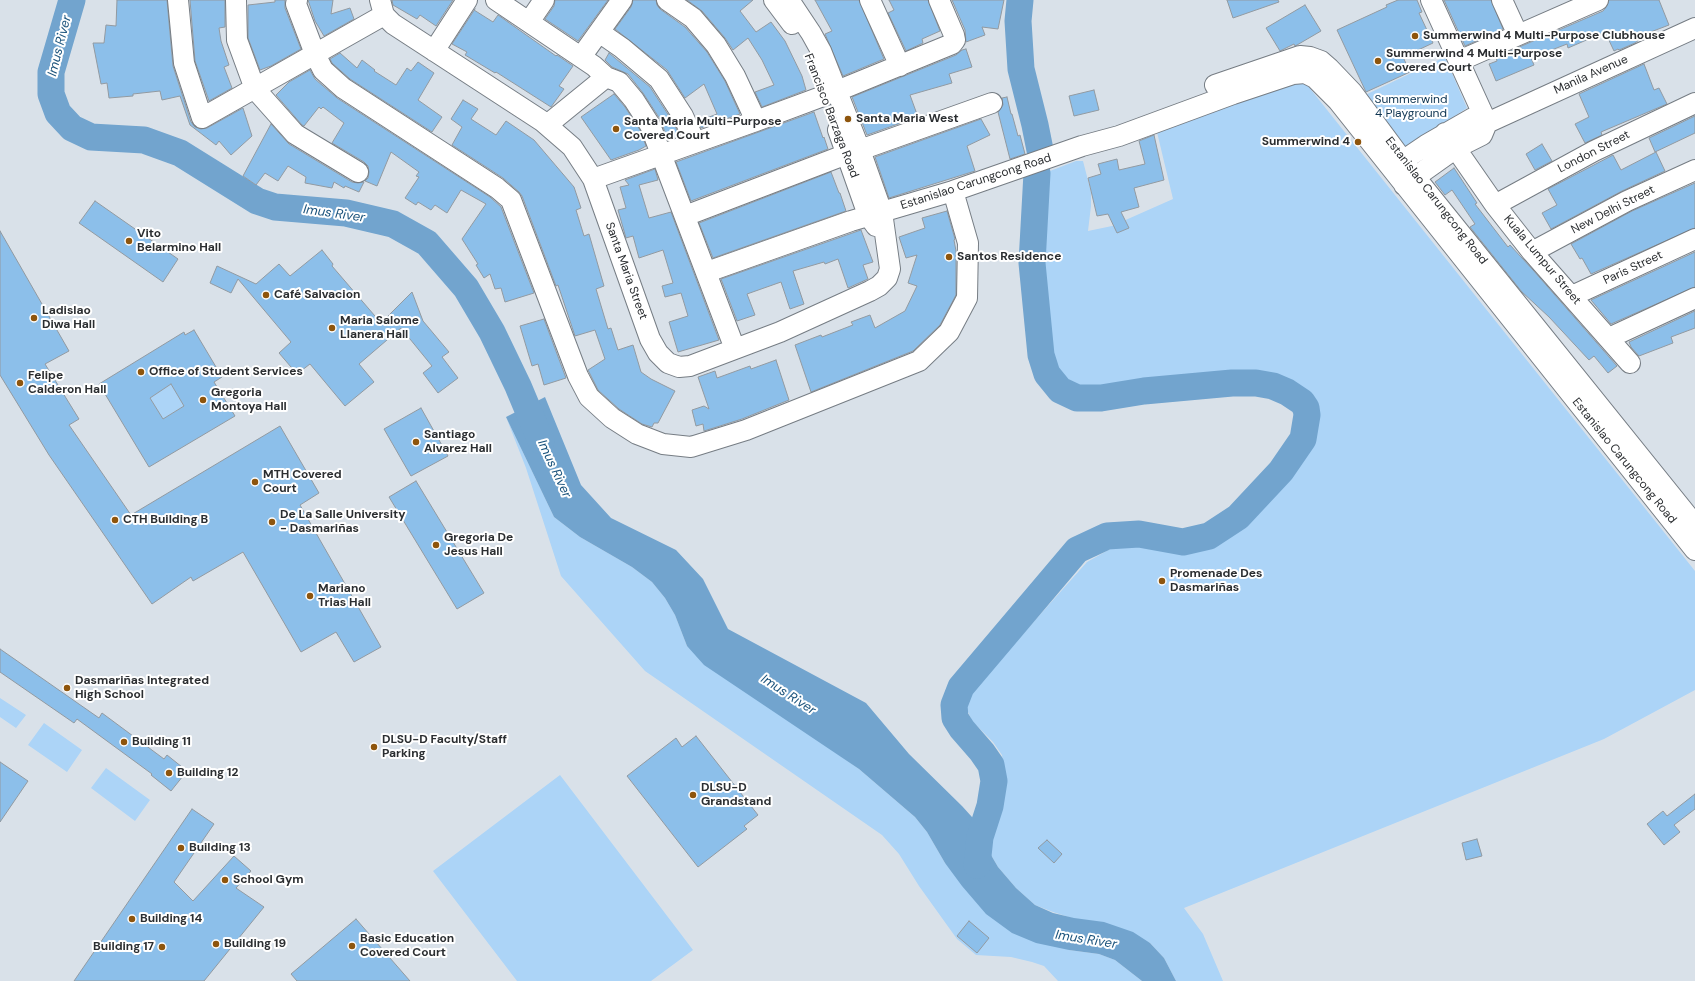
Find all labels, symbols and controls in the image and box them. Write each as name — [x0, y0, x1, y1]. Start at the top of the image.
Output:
water label: Imus River — [45, 14, 75, 78]
place label: Summerwind 4 Multi-Purpose Clubhouse — [1423, 29, 1665, 43]
marker: Summerwind 4 Multi-Purpose Clubhouse — [1410, 31, 1420, 41]
place label: Summerwind 4 Multi-Purpose Covered Court — [1386, 47, 1562, 75]
street label: Francisco Barzaga Road — [801, 52, 861, 180]
street label: Manila Avenue — [1552, 52, 1630, 98]
marker: Summerwind 4 Multi-Purpose Covered Court — [1373, 56, 1383, 66]
park label: Summerwind 4 Playground — [1375, 93, 1447, 121]
place label: Santa Maria West — [856, 112, 959, 126]
marker: Santa Maria West — [843, 114, 853, 124]
place label: Santa Maria Multi-Purpose Covered Court — [624, 115, 782, 143]
marker: Santa Maria Multi-Purpose Covered Court — [611, 124, 621, 134]
street label: London Street — [1556, 128, 1632, 176]
street label: Estanislao Carungcong Road — [1382, 134, 1490, 268]
place label: Summerwind 4 — [1262, 135, 1350, 149]
marker: Summerwind 4 — [1353, 137, 1363, 147]
street label: Estanislao Carungcong Road — [899, 151, 1053, 213]
street label: New Delhi Street — [1569, 183, 1657, 237]
water label: Imus River — [302, 202, 366, 226]
street label: Kuala Lumpur Street — [1500, 212, 1584, 308]
street label: Santa Maria Street — [602, 220, 650, 322]
place label: Vito Belarmino Hall — [137, 227, 221, 255]
marker: Vito Belarmino Hall — [124, 236, 134, 246]
street label: Paris Street — [1601, 248, 1665, 288]
place label: Santos Residence — [957, 250, 1061, 264]
marker: Santos Residence — [944, 252, 954, 262]
place label: Café Salvacion — [274, 288, 360, 302]
marker: Café Salvacion — [261, 290, 271, 300]
place label: Ladislao Diwa Hall — [42, 304, 95, 332]
marker: Ladislao Diwa Hall — [29, 313, 39, 323]
place label: Maria Salome Llanera Hall — [340, 314, 419, 342]
marker: Maria Salome Llanera Hall — [327, 323, 337, 333]
place label: Office of Student Services — [149, 365, 303, 379]
marker: Office of Student Services — [136, 367, 146, 377]
place label: Felipe Calderon Hall — [28, 369, 107, 397]
marker: Felipe Calderon Hall — [15, 378, 25, 388]
place label: Gregoria Montoya Hall — [211, 386, 287, 414]
marker: Gregoria Montoya Hall — [198, 395, 208, 405]
street label: Estanislao Carungcong Road — [1569, 395, 1679, 527]
place label: Santiago Alvarez Hall — [424, 428, 492, 456]
marker: Santiago Alvarez Hall — [411, 437, 421, 447]
water label: Imus River — [534, 438, 574, 500]
place label: MTH Covered Court — [263, 468, 342, 496]
marker: MTH Covered Court — [250, 477, 260, 487]
place label: De La Salle University - Dasmariñas — [280, 508, 405, 536]
place label: CTH Building B — [123, 513, 208, 527]
marker: CTH Building B — [110, 515, 120, 525]
marker: De La Salle University - Dasmariñas — [267, 517, 277, 527]
place label: Gregoria De Jesus Hall — [444, 531, 513, 559]
marker: Gregoria De Jesus Hall — [431, 540, 441, 550]
place label: Promenade Des Dasmariñas — [1170, 567, 1262, 595]
marker: Promenade Des Dasmariñas — [1157, 576, 1167, 586]
place label: Mariano Trias Hall — [318, 582, 371, 610]
marker: Mariano Trias Hall — [305, 591, 315, 601]
water label: Imus River — [758, 672, 818, 718]
place label: Dasmariñas Integrated High School — [75, 674, 209, 702]
marker: Dasmariñas Integrated High School — [62, 683, 72, 693]
place label: DLSU-D Faculty/Staff Parking — [382, 733, 507, 761]
place label: Building 11 — [132, 735, 191, 749]
marker: Building 11 — [119, 737, 129, 747]
marker: DLSU-D Faculty/Staff Parking — [369, 742, 379, 752]
place label: Building 12 — [177, 766, 238, 780]
marker: Building 12 — [164, 768, 174, 778]
place label: DLSU-D Grandstand — [701, 781, 771, 809]
marker: DLSU-D Grandstand — [688, 790, 698, 800]
place label: Building 13 — [189, 841, 251, 855]
marker: Building 13 — [176, 843, 186, 853]
place label: School Gym — [233, 873, 303, 887]
marker: School Gym — [220, 875, 230, 885]
place label: Building 14 — [140, 912, 202, 926]
marker: Building 14 — [127, 914, 137, 924]
water label: Imus River — [1054, 927, 1118, 953]
place label: Basic Education Covered Court — [360, 932, 454, 960]
place label: Building 19 — [224, 937, 286, 951]
marker: Building 19 — [211, 939, 221, 949]
place label: Building 17 — [93, 940, 154, 954]
marker: Basic Education Covered Court — [347, 941, 357, 951]
marker: Building 17 — [157, 942, 167, 952]

